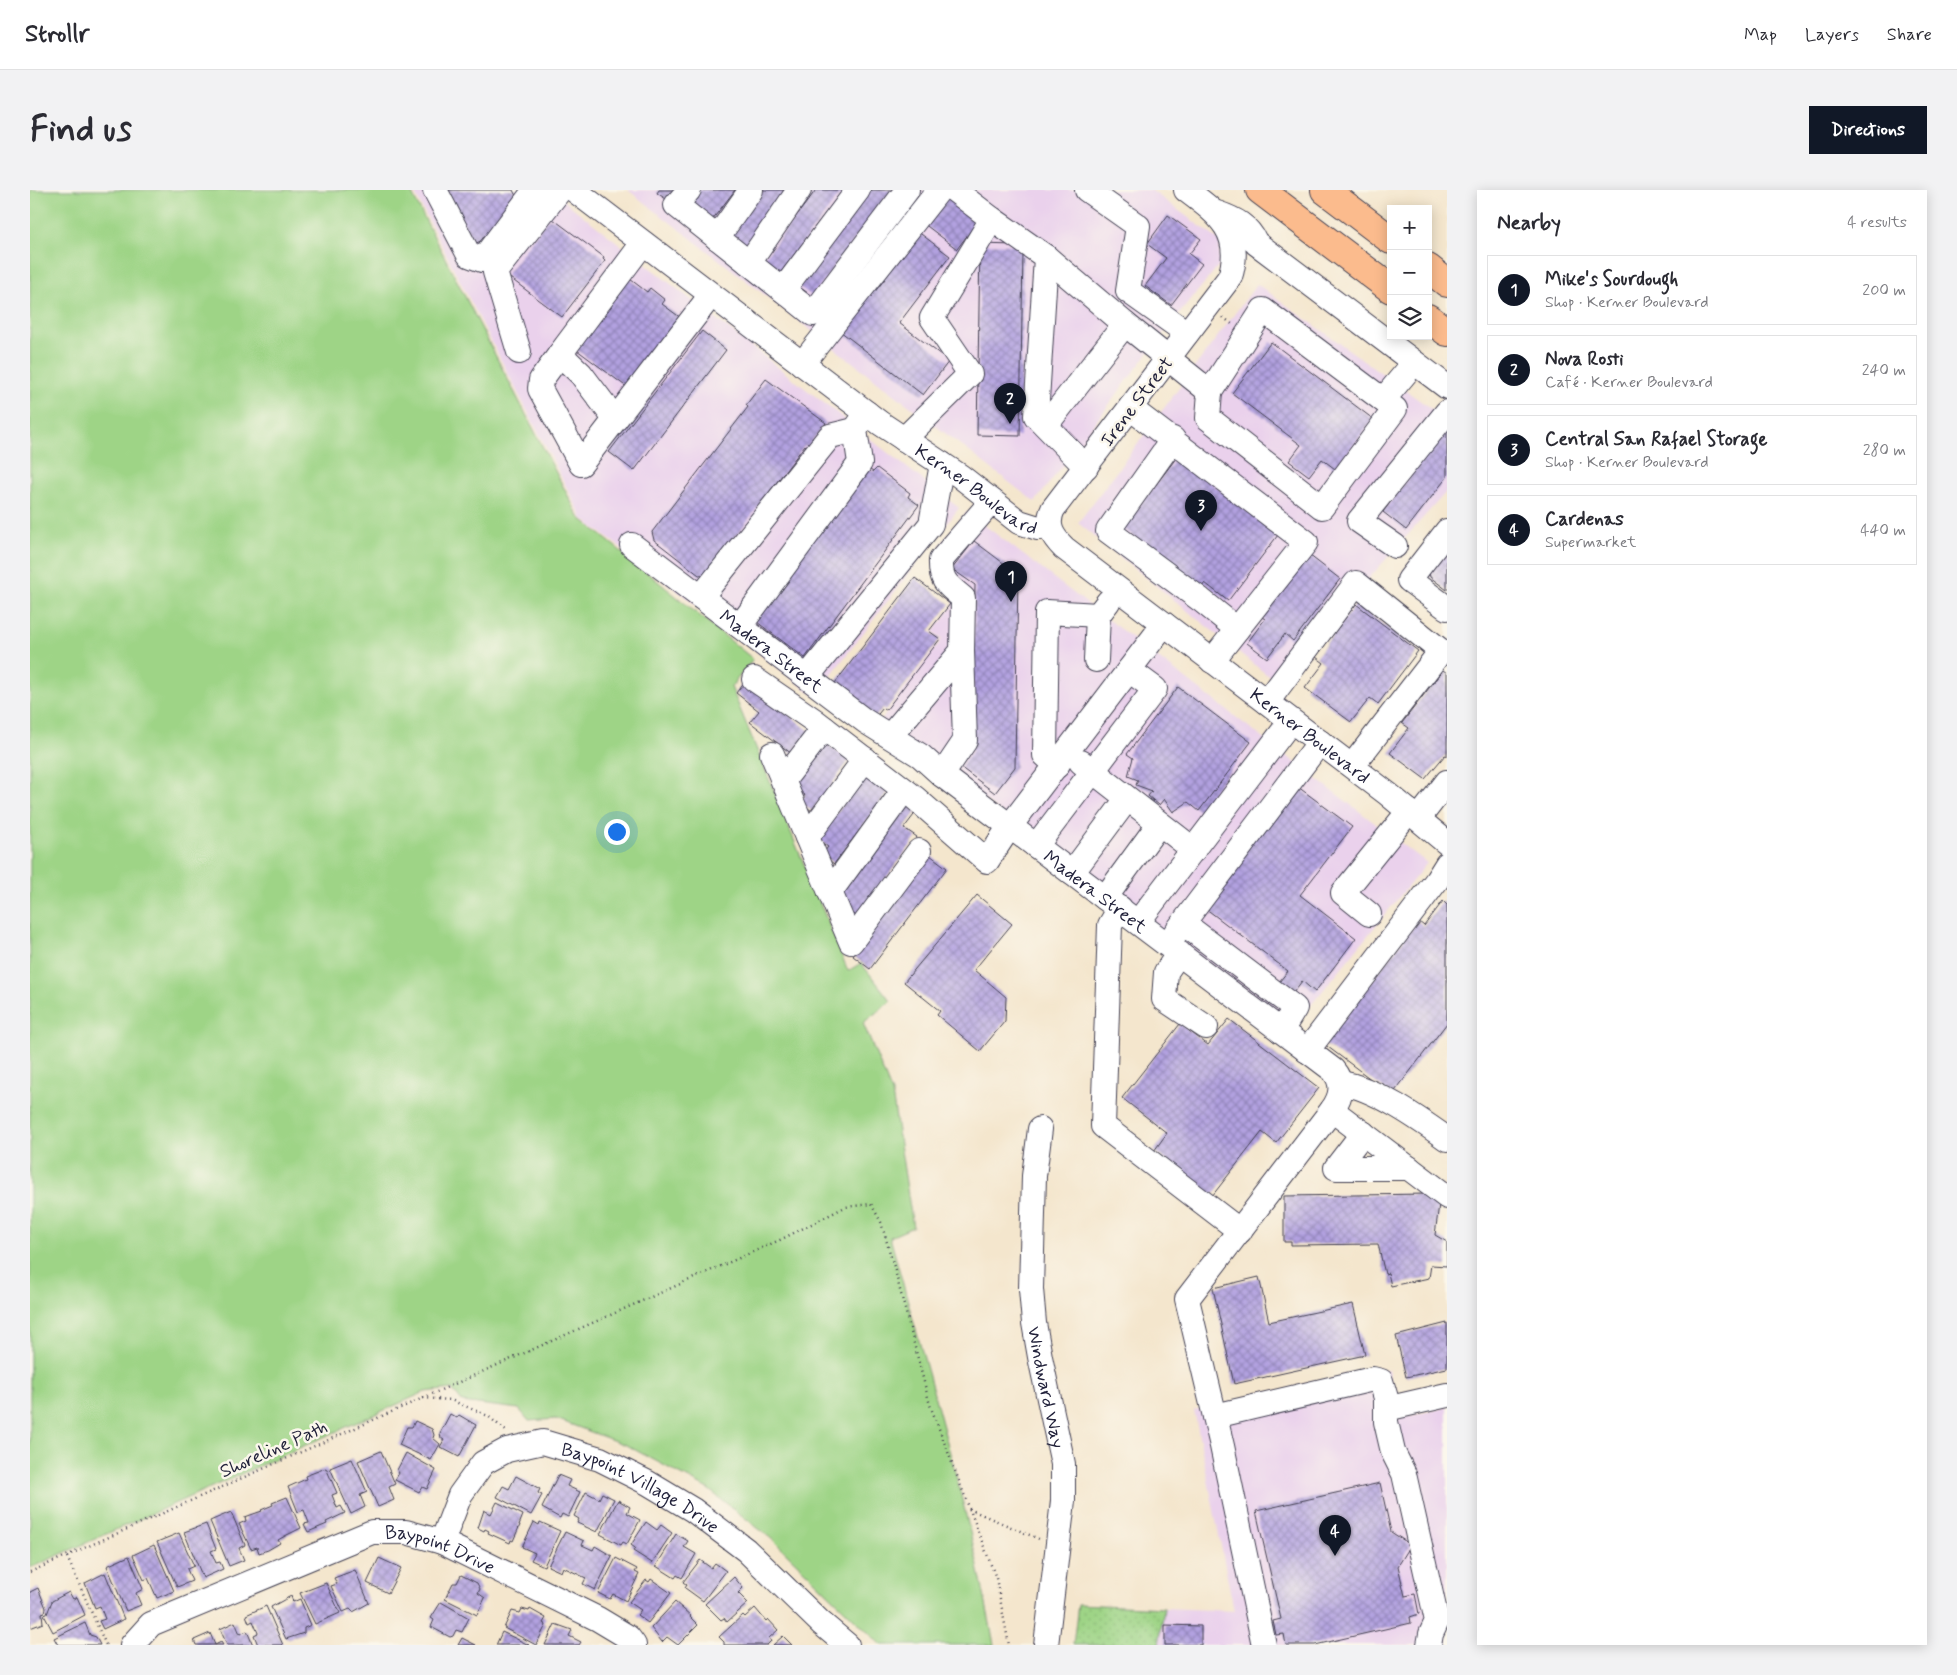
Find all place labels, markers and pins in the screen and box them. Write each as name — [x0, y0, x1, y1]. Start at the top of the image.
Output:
pin: 2 — [994, 383, 1026, 424]
pin: 3 — [1185, 490, 1217, 531]
pin: 1 — [995, 561, 1027, 602]
pin: 4 — [1319, 1515, 1351, 1556]

